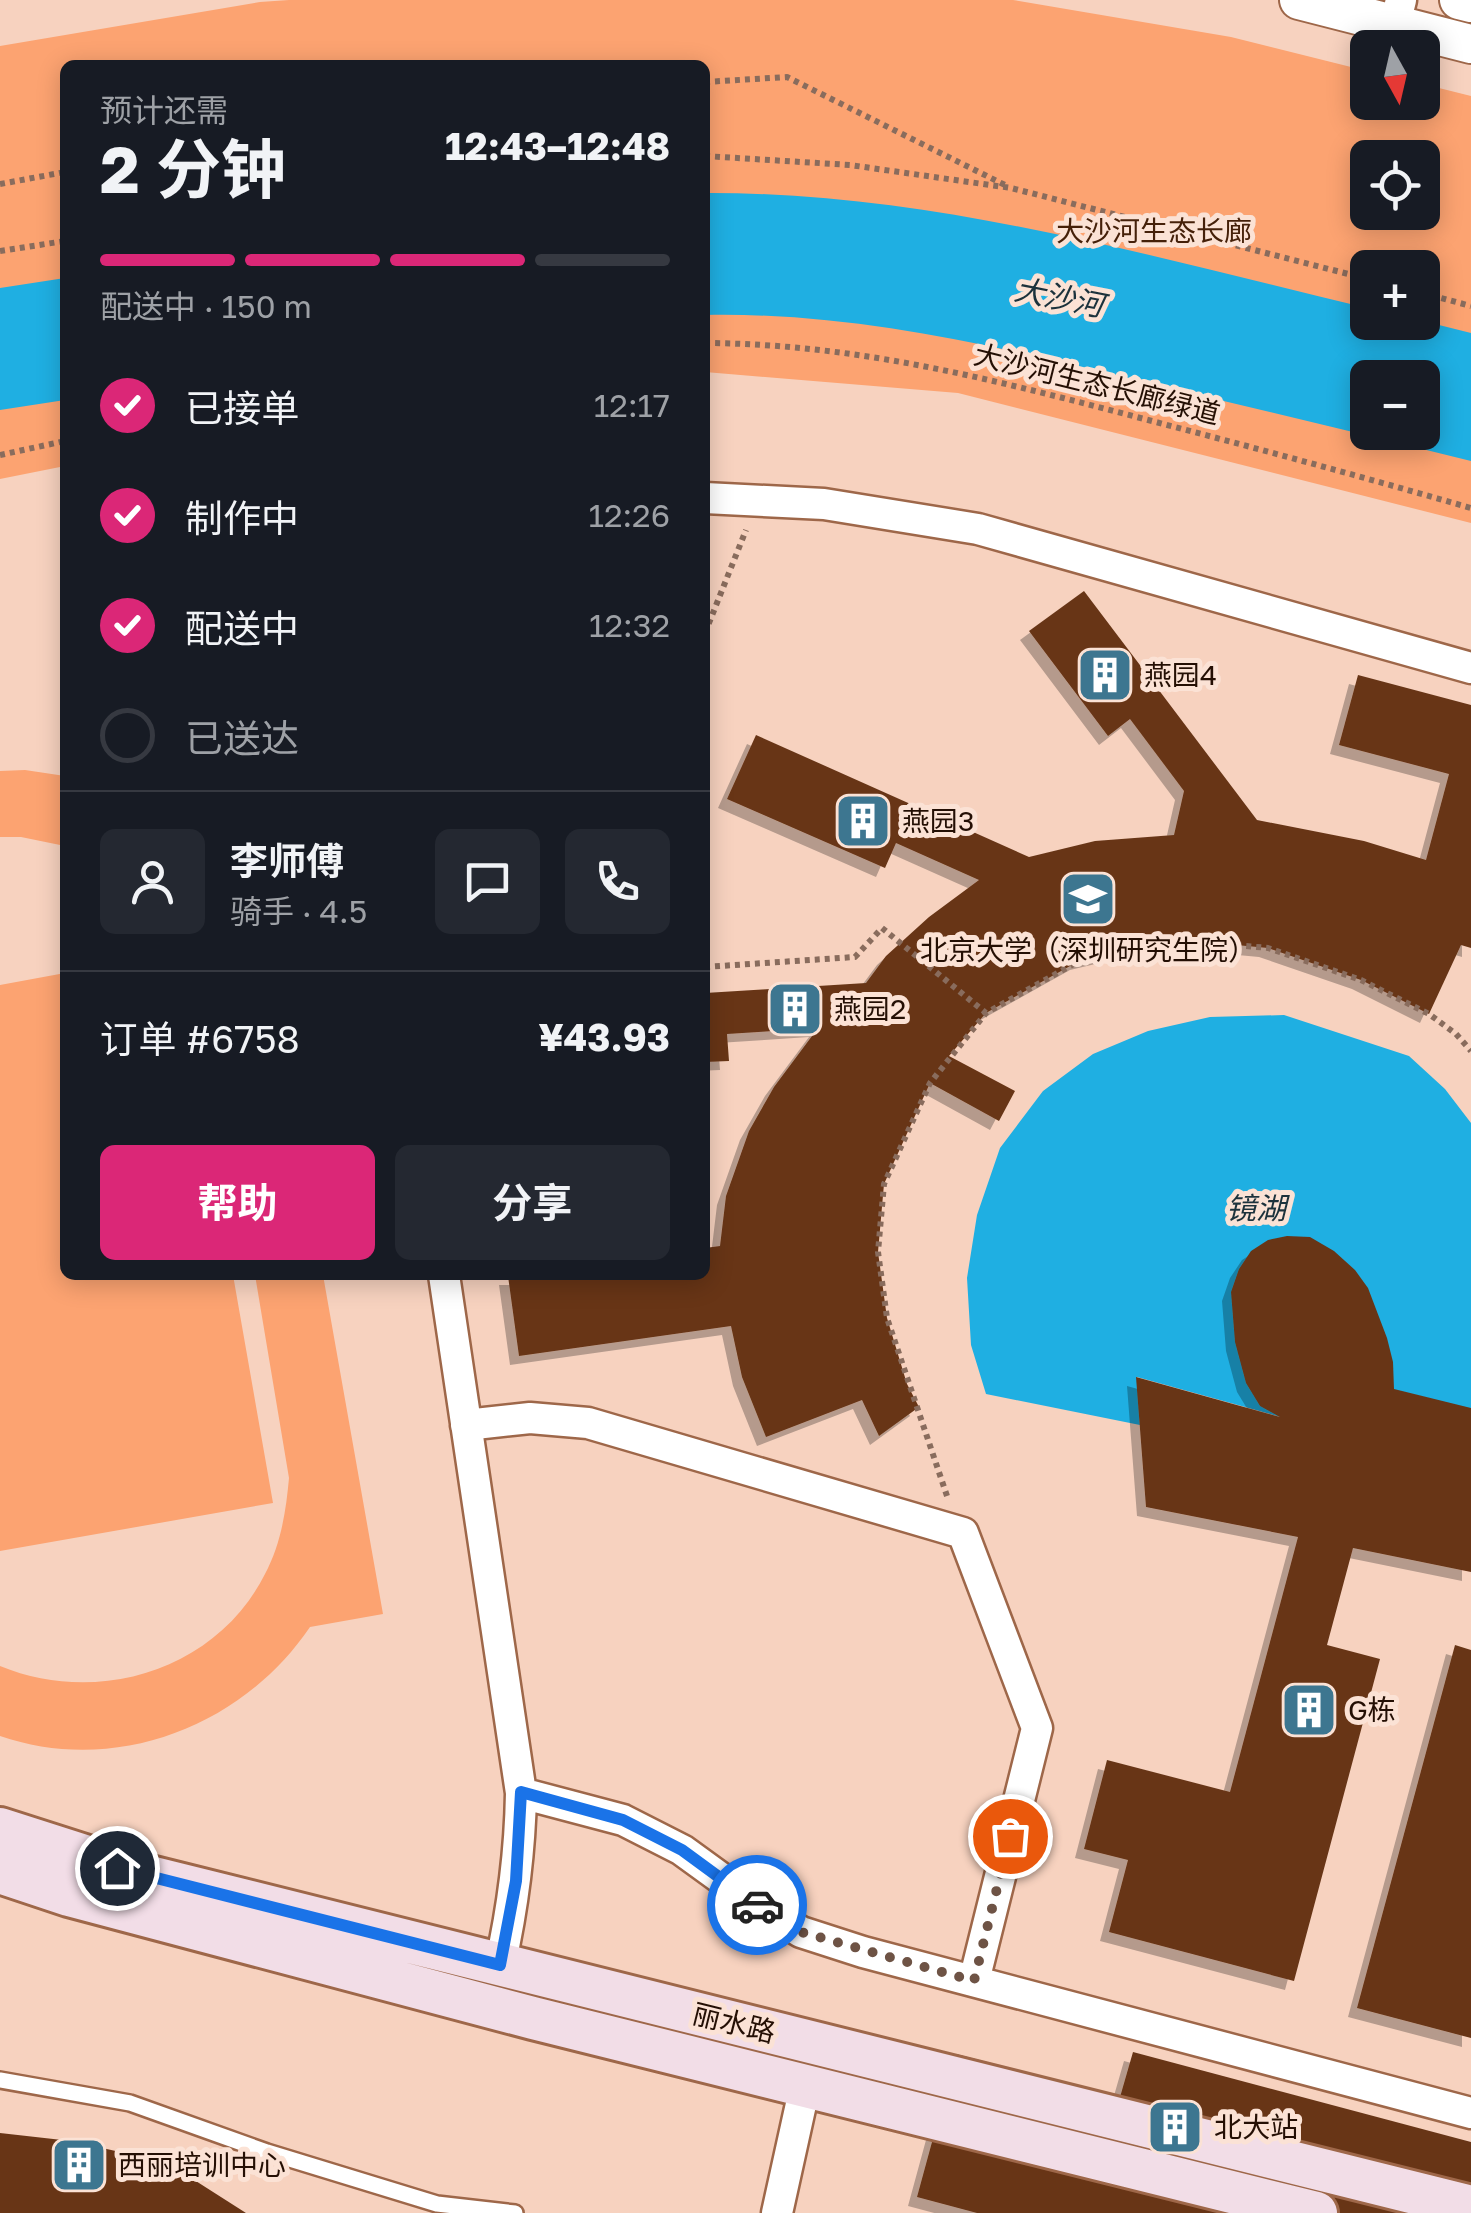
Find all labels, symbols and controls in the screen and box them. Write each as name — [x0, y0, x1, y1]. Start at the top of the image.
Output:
north arrow — [1350, 30, 1440, 120]
map controls — [1350, 30, 1440, 450]
text: 预计还需 — [100, 91, 228, 129]
text: 12:43–12:48 — [445, 123, 670, 168]
text: 2 分钟 — [100, 129, 286, 207]
button: locate — [1350, 140, 1440, 230]
park label: 大沙河生态长廊 — [1056, 214, 1252, 247]
button: + — [1350, 250, 1440, 340]
water label: 大沙河 — [1012, 271, 1112, 324]
text: 配送中 · 150 m — [100, 287, 312, 325]
street label: 大沙河生态长廊绿道 — [971, 337, 1223, 430]
button: − — [1350, 360, 1440, 450]
icon: check — [100, 378, 155, 433]
text: 已接单 — [185, 385, 299, 430]
text: 12:17 — [594, 386, 670, 424]
icon: check — [100, 488, 155, 543]
text: 制作中 — [185, 495, 299, 540]
text: 12:26 — [588, 496, 670, 534]
icon: check — [100, 598, 155, 653]
text: 配送中 — [185, 605, 299, 650]
text: 12:32 — [589, 606, 670, 644]
building icon: 燕园4 — [1075, 645, 1135, 705]
place label: 燕园4 — [1144, 658, 1217, 691]
text: 已送达 — [185, 715, 299, 760]
building icon: 燕园3 — [833, 791, 893, 851]
place label: 燕园3 — [902, 804, 974, 837]
button: person — [100, 829, 205, 934]
button: chat — [435, 829, 540, 934]
button: phone — [565, 829, 670, 934]
text: 李师傅 — [230, 838, 344, 883]
school or university icon: 北京大学（深圳研究生院） — [1058, 869, 1118, 929]
text: 骑手 · 4.5 — [230, 892, 367, 930]
place label: 北京大学（深圳研究生院） — [920, 933, 1256, 966]
building icon: 燕园2 — [765, 979, 825, 1039]
place label: 燕园2 — [834, 992, 906, 1025]
text: ¥43.93 — [539, 1014, 670, 1059]
text: 订单 #6758 — [100, 1016, 300, 1061]
button: 帮助 — [100, 1145, 375, 1260]
button: 分享 — [395, 1145, 670, 1260]
water label: 镜湖 — [1226, 1190, 1290, 1226]
building icon: G栋 — [1279, 1680, 1339, 1740]
place label: G栋 — [1348, 1693, 1396, 1726]
pin — [968, 1794, 1053, 1879]
icon: bag — [983, 1809, 1038, 1864]
pin — [75, 1826, 160, 1911]
icon: home — [90, 1841, 145, 1896]
courier — [707, 1855, 807, 1955]
icon: car — [730, 1878, 785, 1933]
street label: 丽水路 — [689, 1996, 779, 2049]
building icon: 北大站 — [1145, 2097, 1205, 2157]
place label: 北大站 — [1214, 2110, 1298, 2143]
building icon: 西丽培训中心 — [49, 2135, 109, 2195]
place label: 西丽培训中心 — [118, 2148, 286, 2181]

